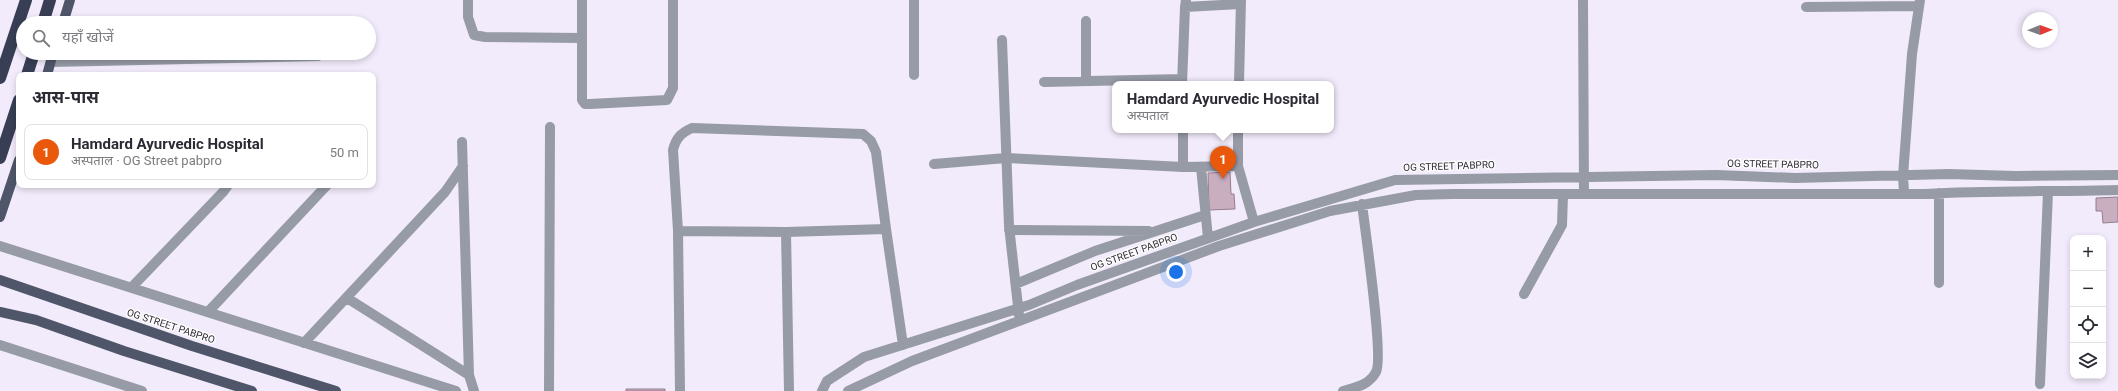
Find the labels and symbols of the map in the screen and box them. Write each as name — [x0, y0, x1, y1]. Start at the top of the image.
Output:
north arrow — [2022, 12, 2058, 48]
pin: 1 — [1210, 146, 1236, 179]
street label: OG STREET PABPRO — [1727, 158, 1819, 170]
street label: OG STREET PABPRO — [1403, 159, 1495, 173]
street label: OG STREET PABPRO — [1089, 231, 1179, 273]
your location — [1166, 262, 1186, 282]
street label: OG STREET PABPRO — [126, 307, 216, 345]

